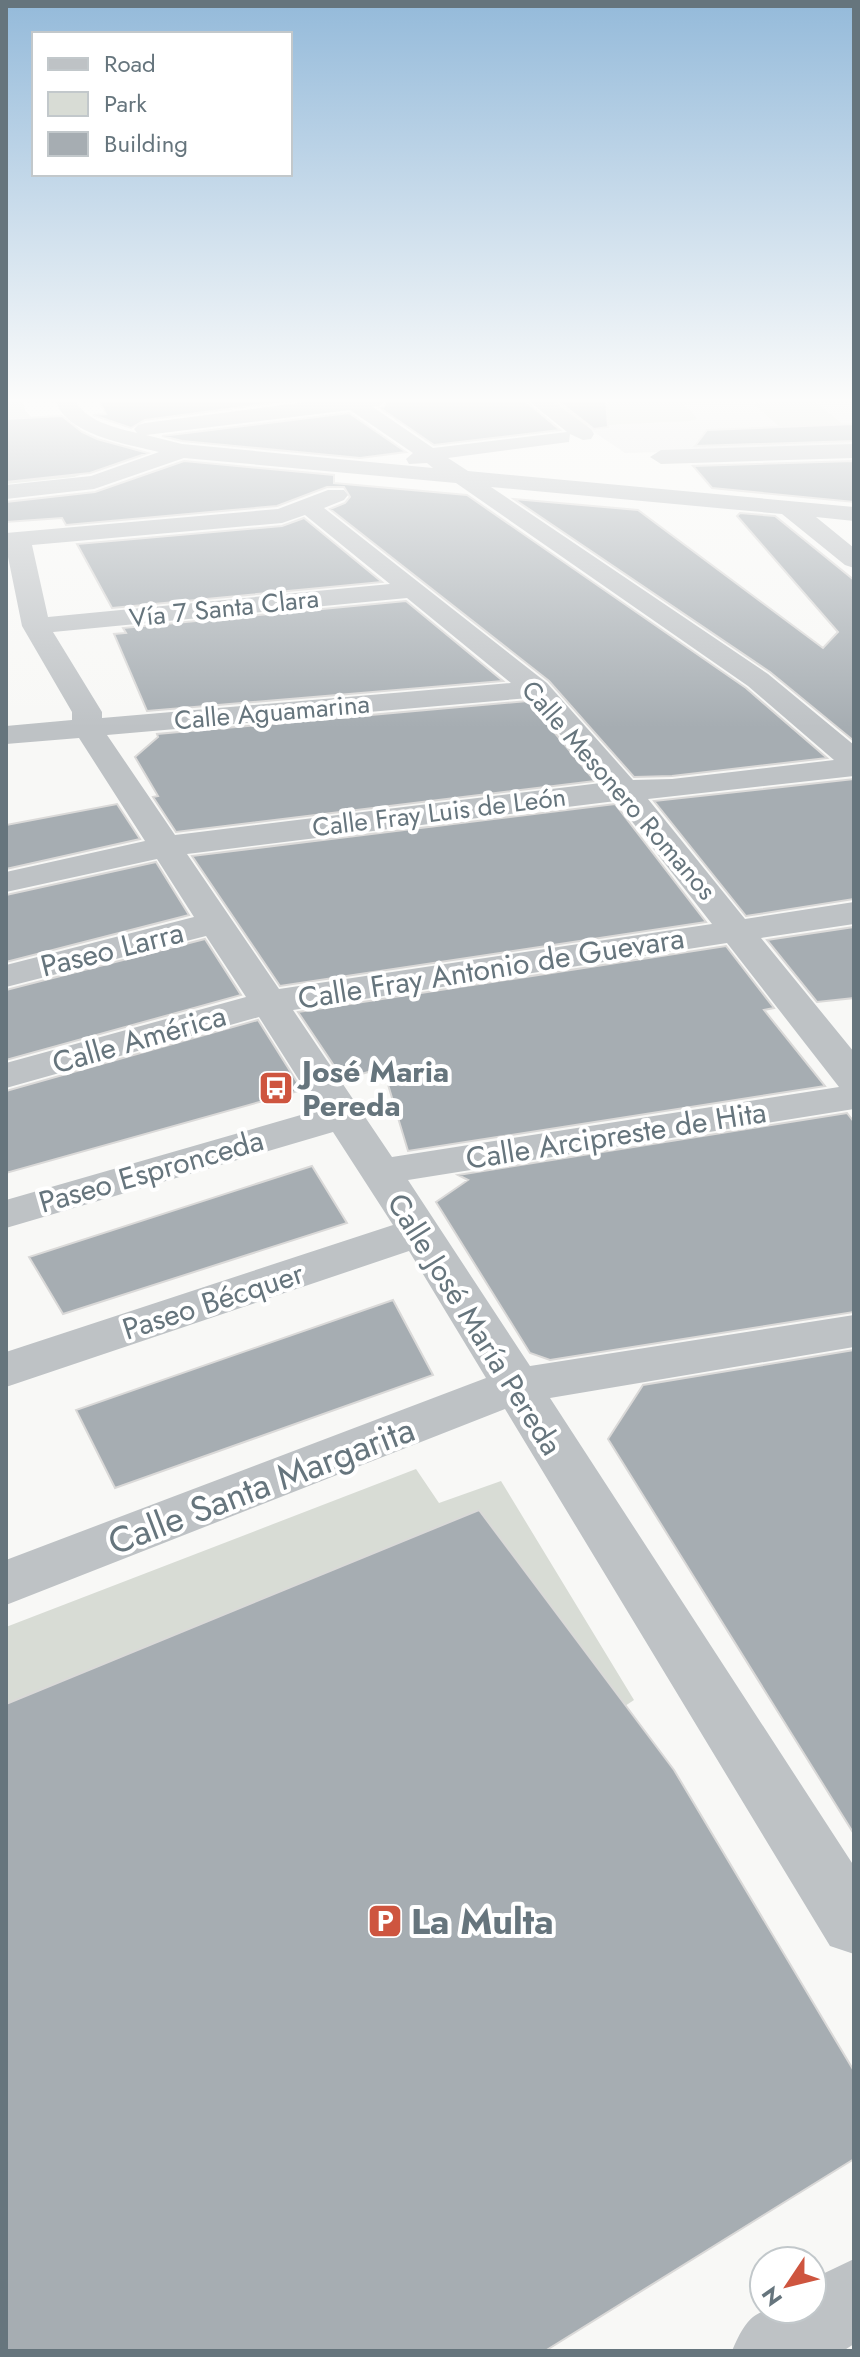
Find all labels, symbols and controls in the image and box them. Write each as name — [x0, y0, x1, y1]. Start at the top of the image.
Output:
legend — [32, 32, 292, 176]
text: Road — [104, 46, 156, 81]
text: Park — [104, 86, 147, 121]
text: Building — [104, 126, 188, 161]
street label: Vía 7 Santa Clara — [127, 579, 321, 637]
street label: Calle Mesonero Romanos — [513, 672, 725, 908]
street label: Calle Aguamarina — [173, 685, 371, 739]
street label: Calle Fray Luis de León — [310, 778, 568, 846]
street label: Paseo Larra — [36, 910, 188, 988]
street label: Calle Fray Antonio de Guevara — [295, 916, 687, 1020]
street label: Calle América — [47, 994, 231, 1084]
place label: José Maria Pereda — [297, 1050, 449, 1127]
bus stop icon: José Maria Pereda — [257, 1069, 295, 1107]
street label: Calle Arcipreste de Hita — [463, 1090, 769, 1180]
street label: Paseo Espronceda — [34, 1118, 268, 1224]
street label: Calle José María Pereda — [377, 1185, 573, 1463]
street label: Paseo Bécquer — [117, 1251, 310, 1350]
street label: Calle Santa Margarita — [100, 1403, 422, 1567]
place label: La Multa — [411, 1895, 554, 1947]
parking icon: La Multa — [366, 1902, 404, 1940]
north arrow — [748, 2245, 828, 2325]
text: N — [754, 2280, 790, 2313]

